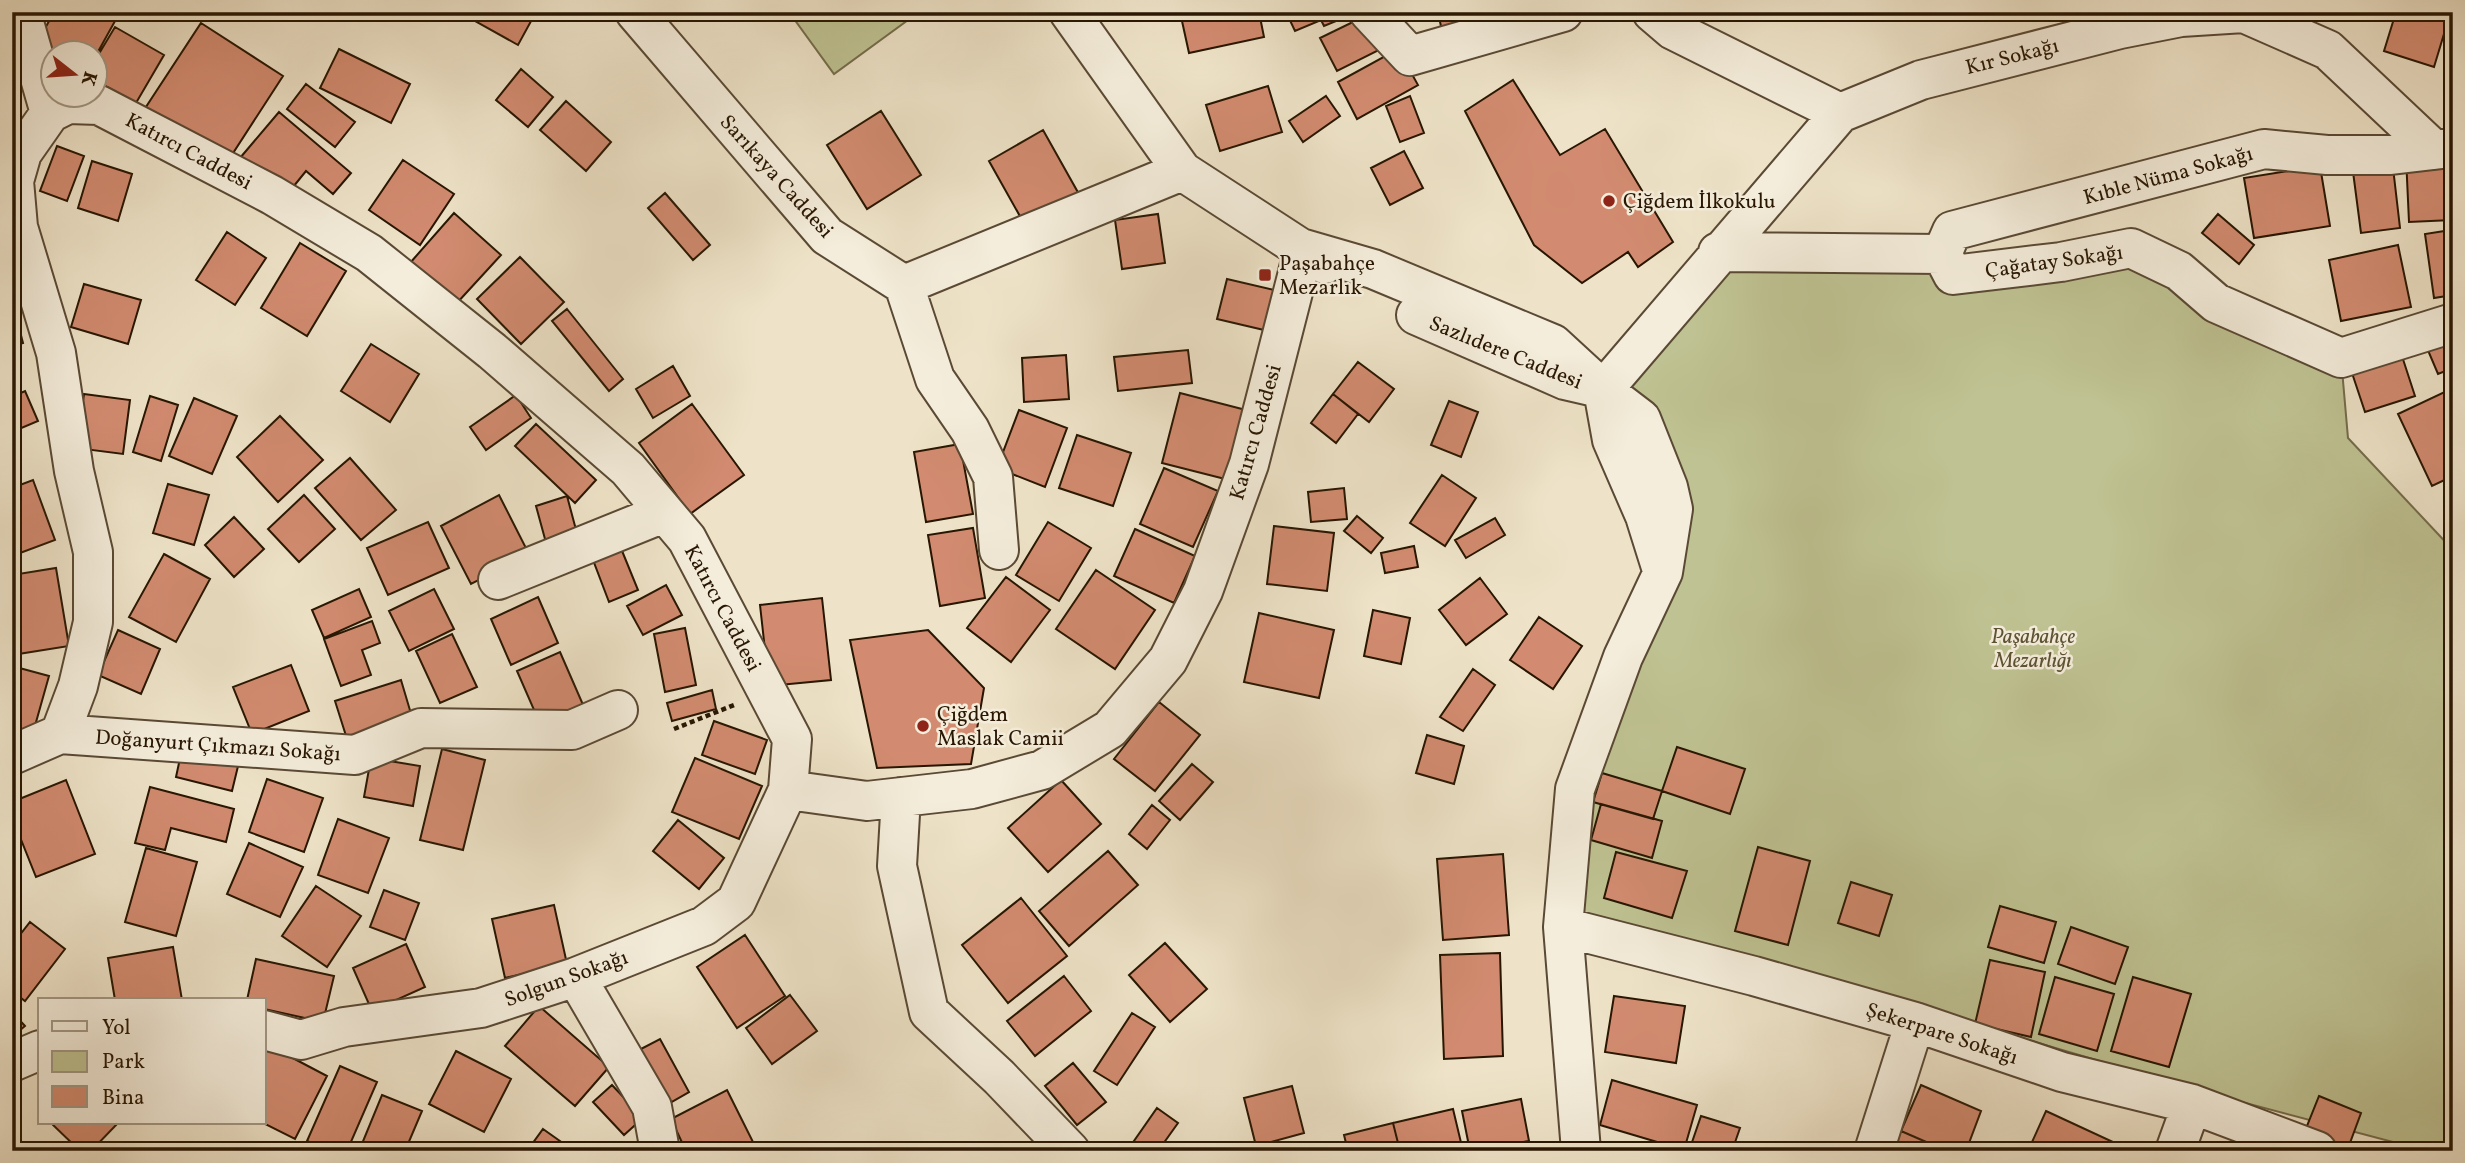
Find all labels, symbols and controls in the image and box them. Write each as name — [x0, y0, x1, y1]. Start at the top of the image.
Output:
street label: Kır Sokağı — [1963, 32, 2062, 83]
north arrow — [38, 38, 108, 108]
text: K — [74, 68, 103, 89]
street label: Katırcı Caddesi — [120, 107, 257, 198]
street label: Sarıkaya Caddesi — [712, 109, 839, 245]
street label: Kıble Nüma Sokağı — [2080, 140, 2256, 213]
place label: Çiğdem İlkokulu — [1623, 188, 1776, 217]
marker: Çiğdem İlkokulu — [1601, 193, 1617, 209]
street label: Çağatay Sokağı — [1984, 238, 2125, 286]
place label: Paşabahçe Mezarlık — [1279, 250, 1375, 303]
marker: Paşabahçe Mezarlık — [1257, 267, 1273, 283]
street label: Sazlıdere Caddesi — [1424, 309, 1586, 397]
street label: Katırcı Caddesi — [1223, 361, 1290, 504]
street label: Katırcı Caddesi — [676, 540, 767, 677]
park label: Paşabahçe Mezarlığı — [1991, 623, 2075, 676]
place label: Çiğdem Maslak Camii — [937, 701, 1064, 754]
marker: Çiğdem Maslak Camii — [915, 718, 931, 734]
street label: Doğanyurt Çıkmazı Sokağı — [94, 723, 342, 770]
street label: Solgun Sokağı — [501, 944, 632, 1015]
street label: Şekerpare Sokağı — [1862, 996, 2021, 1073]
legend — [38, 998, 266, 1124]
text: Yol — [102, 1014, 131, 1043]
text: Park — [102, 1048, 145, 1077]
text: Bina — [102, 1084, 144, 1113]

